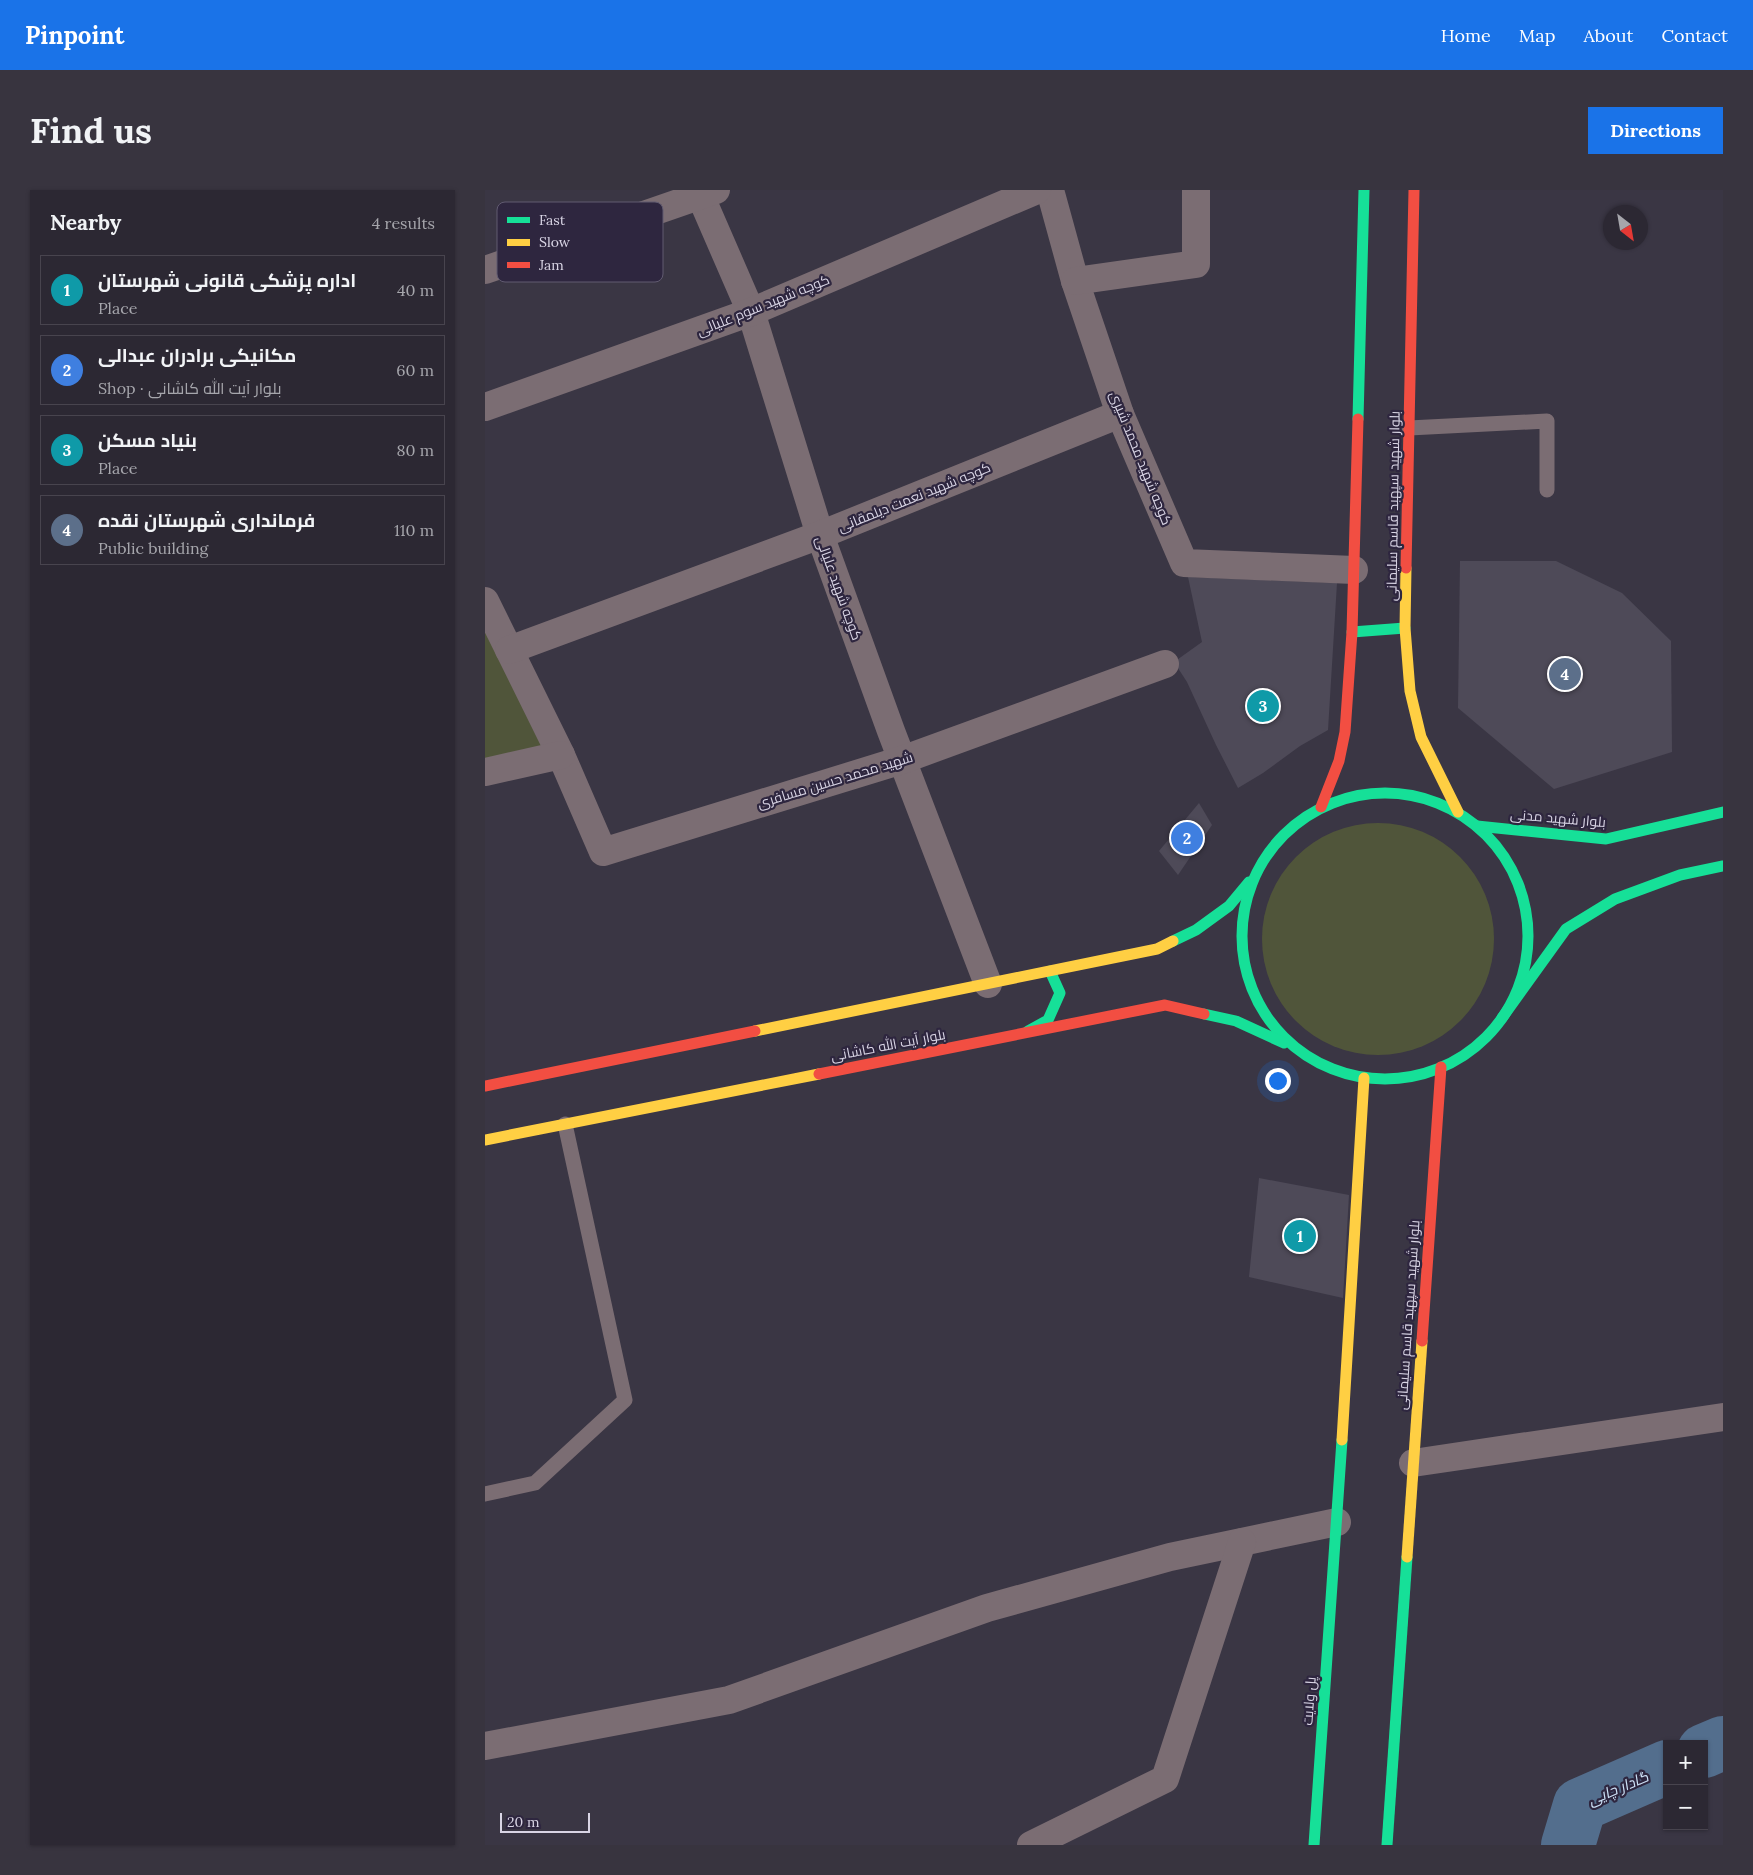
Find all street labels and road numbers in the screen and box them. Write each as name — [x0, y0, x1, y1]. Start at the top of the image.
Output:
street label: کوچه شهید سوم علیالی — [694, 270, 832, 341]
street label: کوچه شهید محمد شیری — [1105, 388, 1176, 528]
street label: بلوار شهید سپهبد قاسم سلیمانی — [1382, 411, 1405, 601]
street label: کوچه شهید نعمت دیلمقانی — [835, 458, 993, 537]
street label: کوچه شهید علیالی — [811, 533, 866, 643]
street label: شهید محمد حسین مسافری — [755, 748, 915, 812]
street label: بلوار شهید مدنی — [1509, 805, 1607, 831]
street label: بلوار آیت الله کاشانی — [829, 1025, 947, 1065]
street label: بلوار شهید سپهبد قاسم سلیمانی — [1392, 1219, 1425, 1411]
street label: پل ولایت — [1298, 1676, 1321, 1726]

